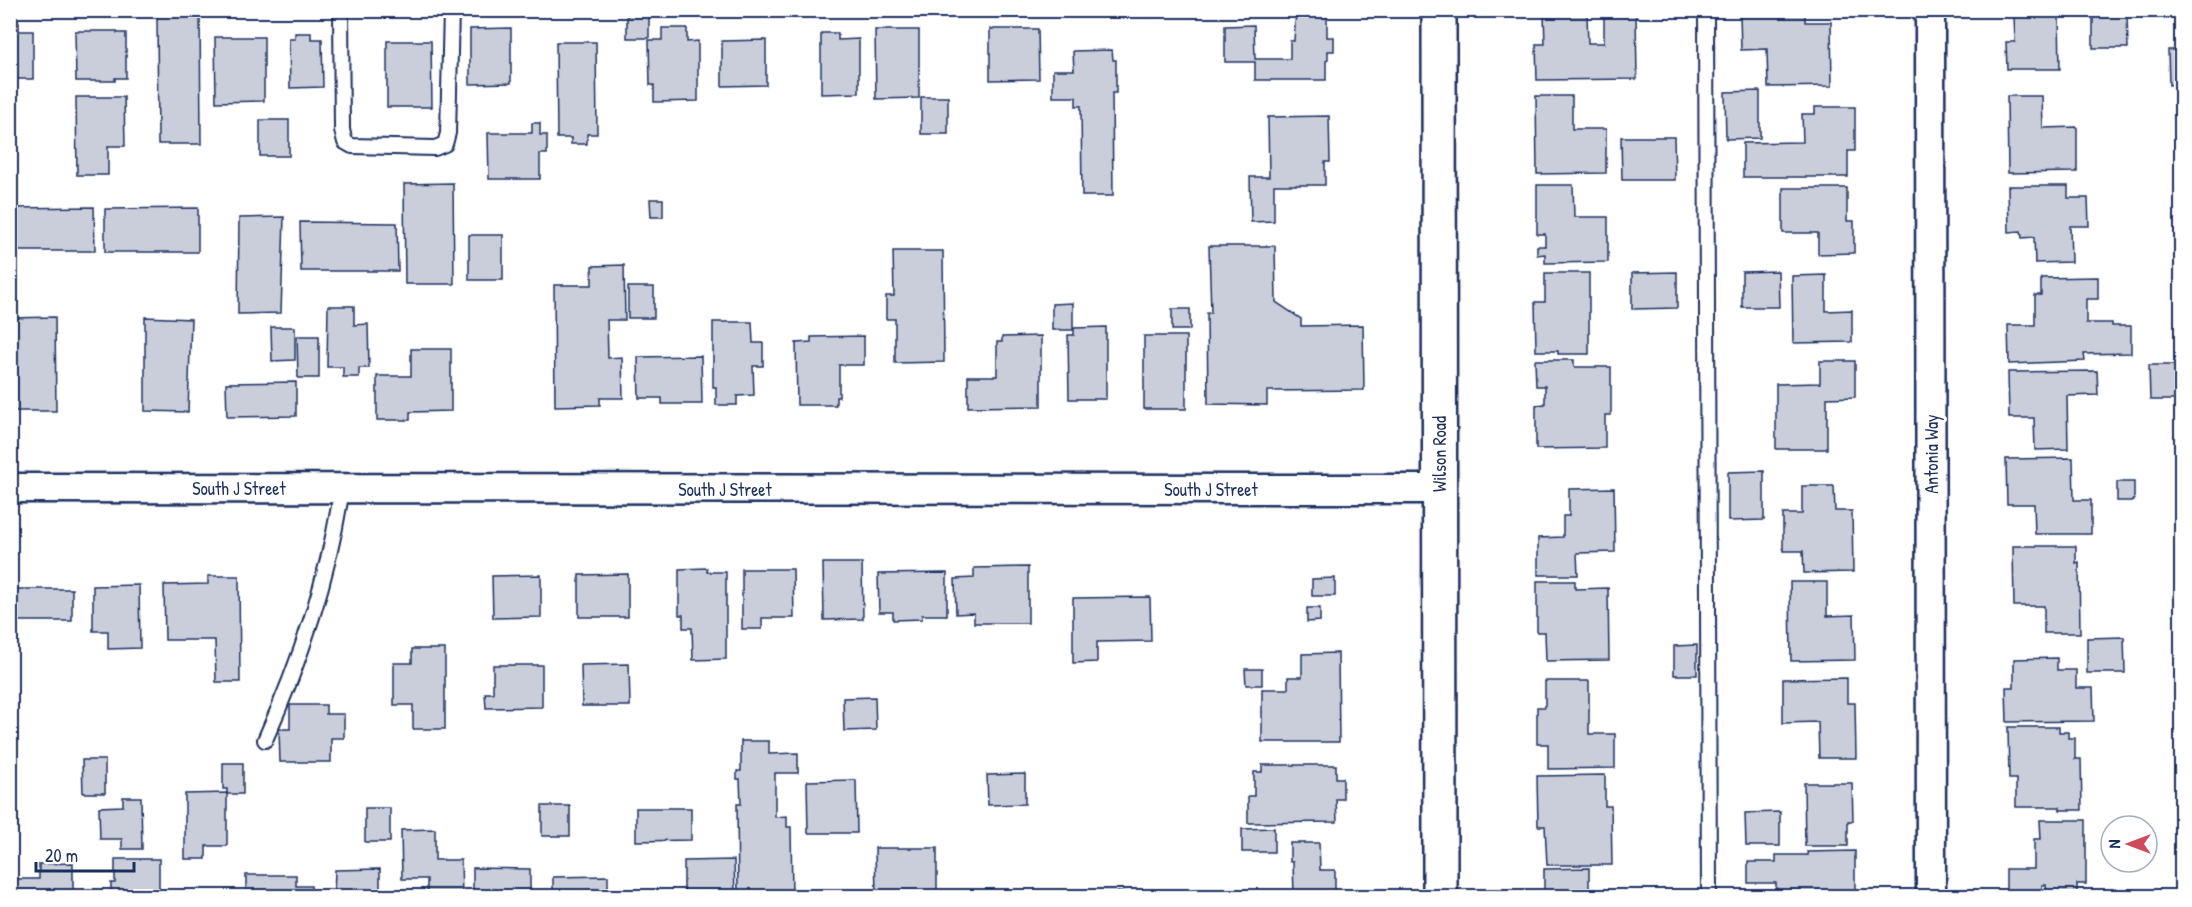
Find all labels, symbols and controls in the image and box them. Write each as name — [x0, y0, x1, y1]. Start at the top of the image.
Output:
street label: Antonia Way — [1919, 414, 1944, 494]
street label: Wilson Road — [1427, 416, 1452, 492]
street label: South J Street — [192, 476, 286, 501]
street label: South J Street — [678, 477, 772, 502]
street label: South J Street — [1164, 477, 1258, 502]
north arrow — [2099, 814, 2159, 874]
scale bar — [36, 835, 134, 873]
text: N — [2103, 839, 2125, 848]
text: 20 m — [45, 843, 78, 868]

